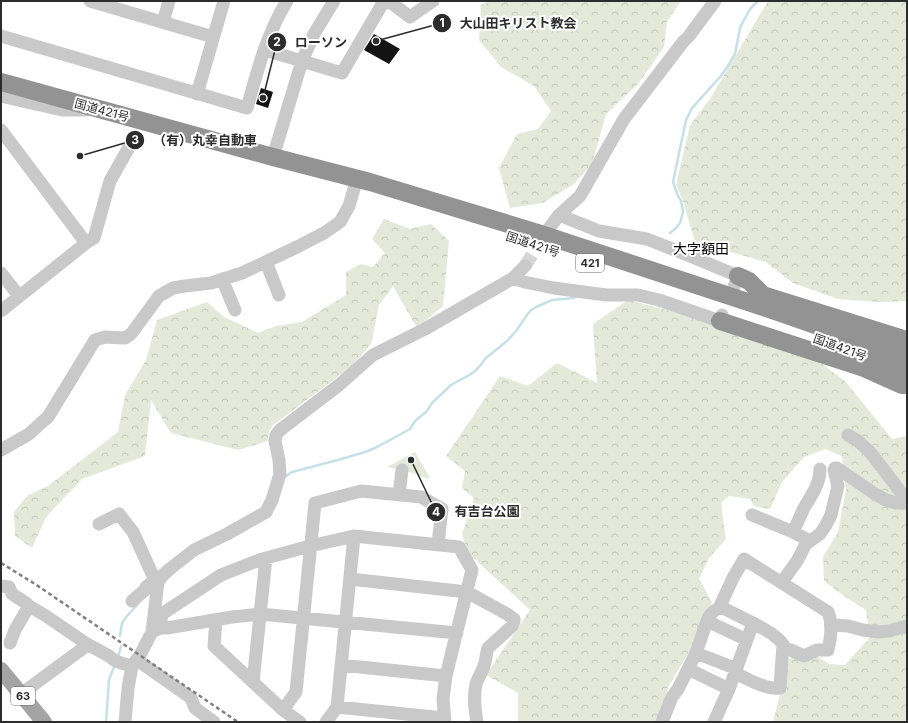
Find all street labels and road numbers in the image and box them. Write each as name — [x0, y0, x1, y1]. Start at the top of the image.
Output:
street label: 国道421号 — [73, 96, 131, 124]
street label: 国道421号 — [504, 228, 562, 260]
road number: 421 — [576, 254, 604, 272]
street label: 国道421号 — [811, 330, 869, 364]
road number: 63 — [11, 687, 35, 705]

